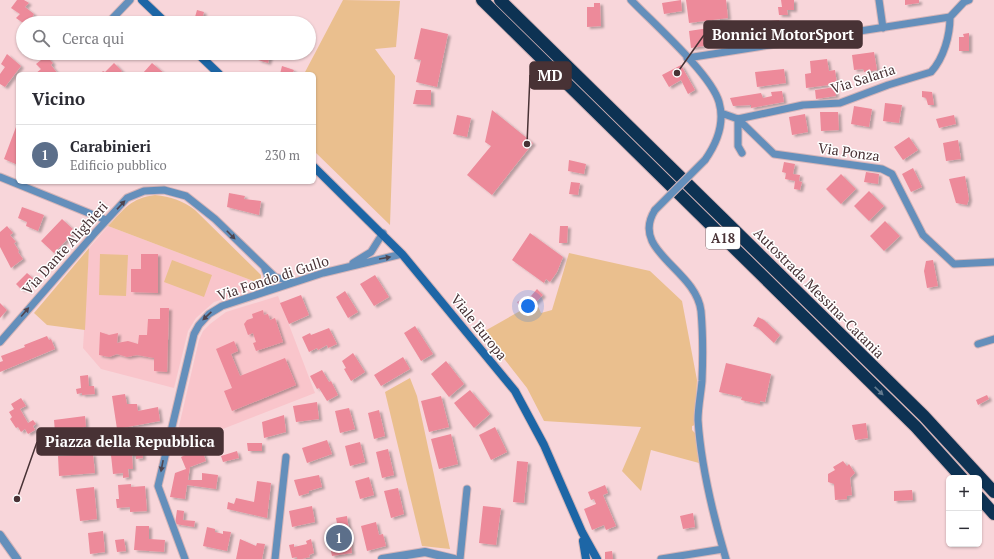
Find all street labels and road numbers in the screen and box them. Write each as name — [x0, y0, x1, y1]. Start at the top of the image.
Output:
street label: Via Salaria — [828, 59, 898, 98]
street label: Via Ponza — [817, 138, 881, 165]
street label: Via Dante Alighieri — [18, 197, 112, 298]
street label: Autostrada Messina-Catania — [750, 223, 889, 362]
road number: A18 — [706, 227, 740, 249]
street label: Via Fondo di Gullo — [215, 250, 331, 304]
street label: Viale Europa — [447, 290, 512, 364]

